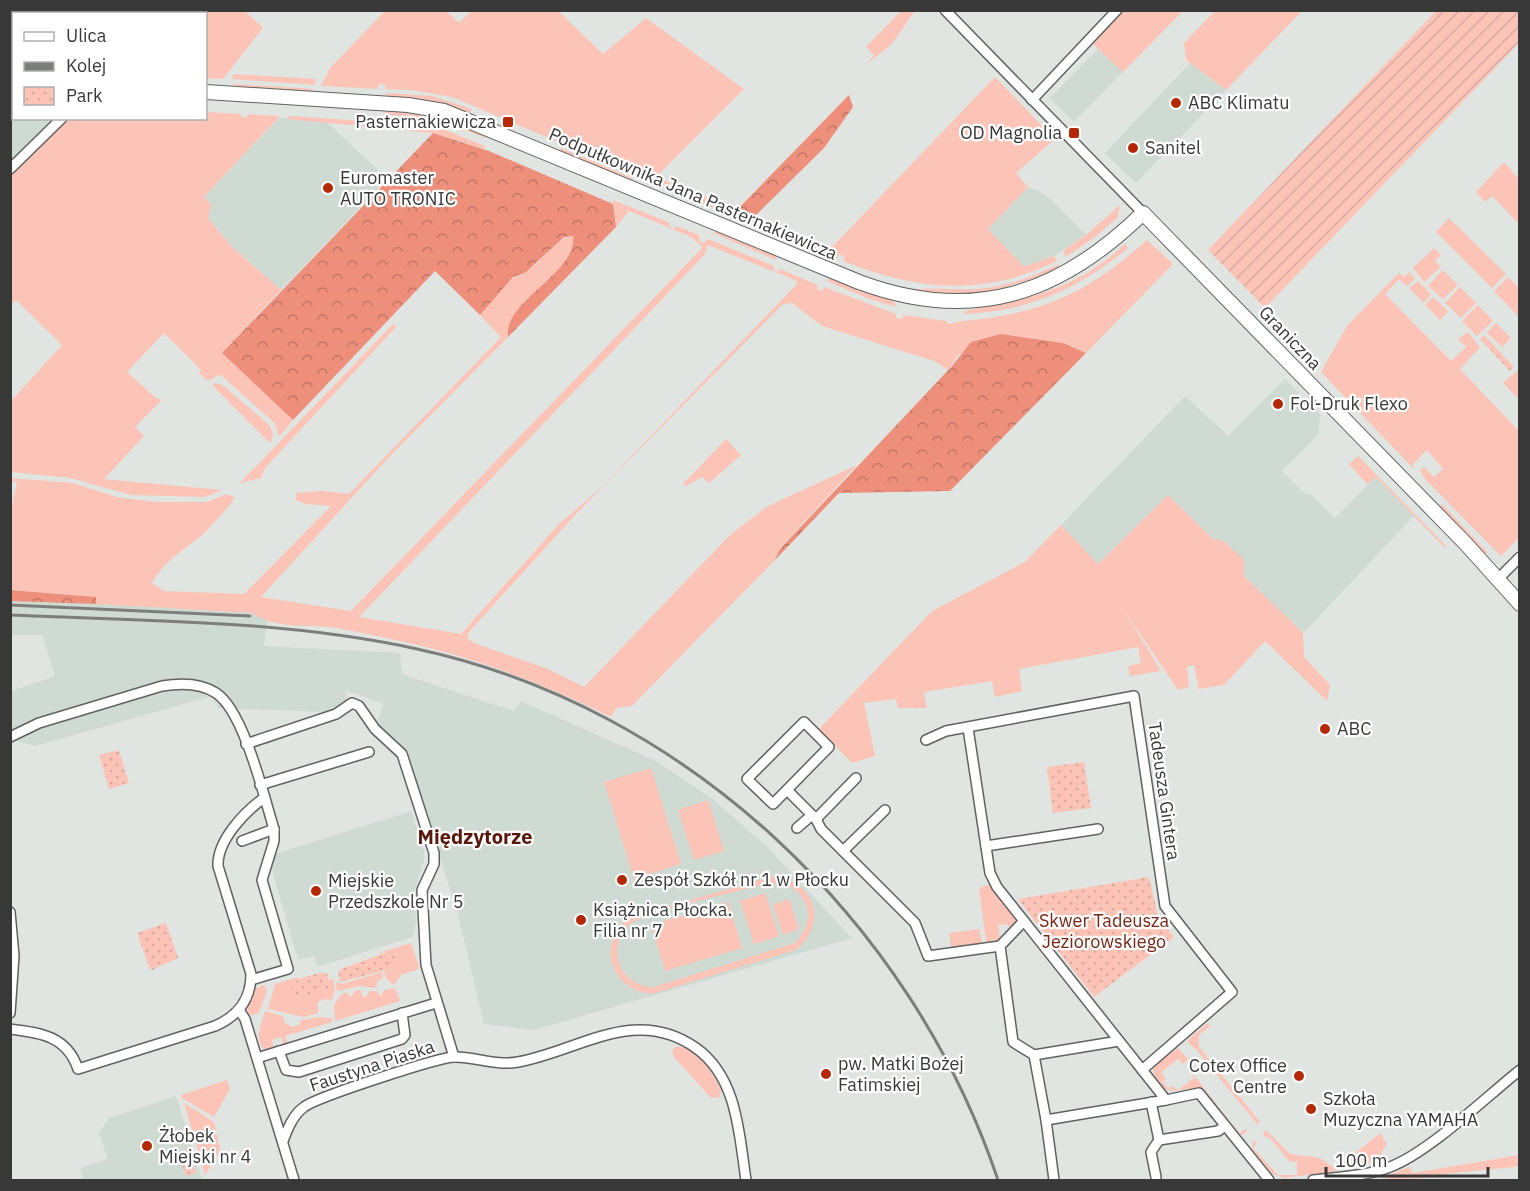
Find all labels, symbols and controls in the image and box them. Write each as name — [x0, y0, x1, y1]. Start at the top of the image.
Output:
legend — [12, 12, 207, 120]
text: Ulica — [66, 24, 107, 47]
text: Kolej — [66, 54, 106, 77]
text: Park — [66, 84, 103, 107]
place label: ABC Klimatu — [1188, 91, 1289, 114]
marker: ABC Klimatu — [1169, 96, 1183, 110]
place label: Pasternakiewicza — [355, 110, 496, 133]
marker: Pasternakiewicza — [501, 115, 515, 129]
place label: OD Magnolia — [960, 121, 1062, 144]
street label: Podpułkownika Jana Pasternakiewicza — [545, 122, 841, 265]
marker: OD Magnolia — [1067, 126, 1081, 140]
place label: Sanitel — [1145, 136, 1201, 159]
marker: Sanitel — [1126, 141, 1140, 155]
place label: Euromaster AUTO TRONIC — [340, 166, 456, 210]
marker: Euromaster AUTO TRONIC — [321, 181, 335, 195]
street label: Graniczna — [1254, 301, 1327, 375]
place label: Fol-Druk Flexo — [1290, 392, 1408, 415]
marker: Fol-Druk Flexo — [1271, 397, 1285, 411]
place label: ABC — [1337, 717, 1371, 740]
street label: Tadeusza Gintera — [1143, 720, 1186, 862]
marker: ABC — [1318, 722, 1332, 736]
district label: Międzytorze — [418, 823, 532, 850]
place label: Zespół Szkół nr 1 w Płocku — [634, 868, 849, 891]
place label: Miejskie Przedszkole Nr 5 — [328, 869, 463, 913]
marker: Zespół Szkół nr 1 w Płocku — [615, 873, 629, 887]
marker: Miejskie Przedszkole Nr 5 — [309, 884, 323, 898]
place label: Książnica Płocka. Filia nr 7 — [593, 898, 732, 942]
park label: Skwer Tadeusza Jeziorowskiego — [1039, 909, 1169, 953]
marker: Książnica Płocka. Filia nr 7 — [574, 913, 588, 927]
street label: Faustyna Piaska — [306, 1034, 438, 1097]
place label: pw. Matki Bożej Fatimskiej — [838, 1052, 964, 1096]
place label: Cotex Office Centre — [1189, 1054, 1287, 1098]
marker: pw. Matki Bożej Fatimskiej — [819, 1067, 833, 1081]
marker: Cotex Office Centre — [1292, 1069, 1306, 1083]
place label: Szkoła Muzyczna YAMAHA — [1323, 1087, 1479, 1131]
marker: Szkoła Muzyczna YAMAHA — [1304, 1102, 1318, 1116]
place label: Żłobek Miejski nr 4 — [159, 1124, 252, 1168]
marker: Żłobek Miejski nr 4 — [140, 1139, 154, 1153]
scale bar — [1326, 1140, 1488, 1178]
text: 100 m — [1335, 1149, 1387, 1172]

